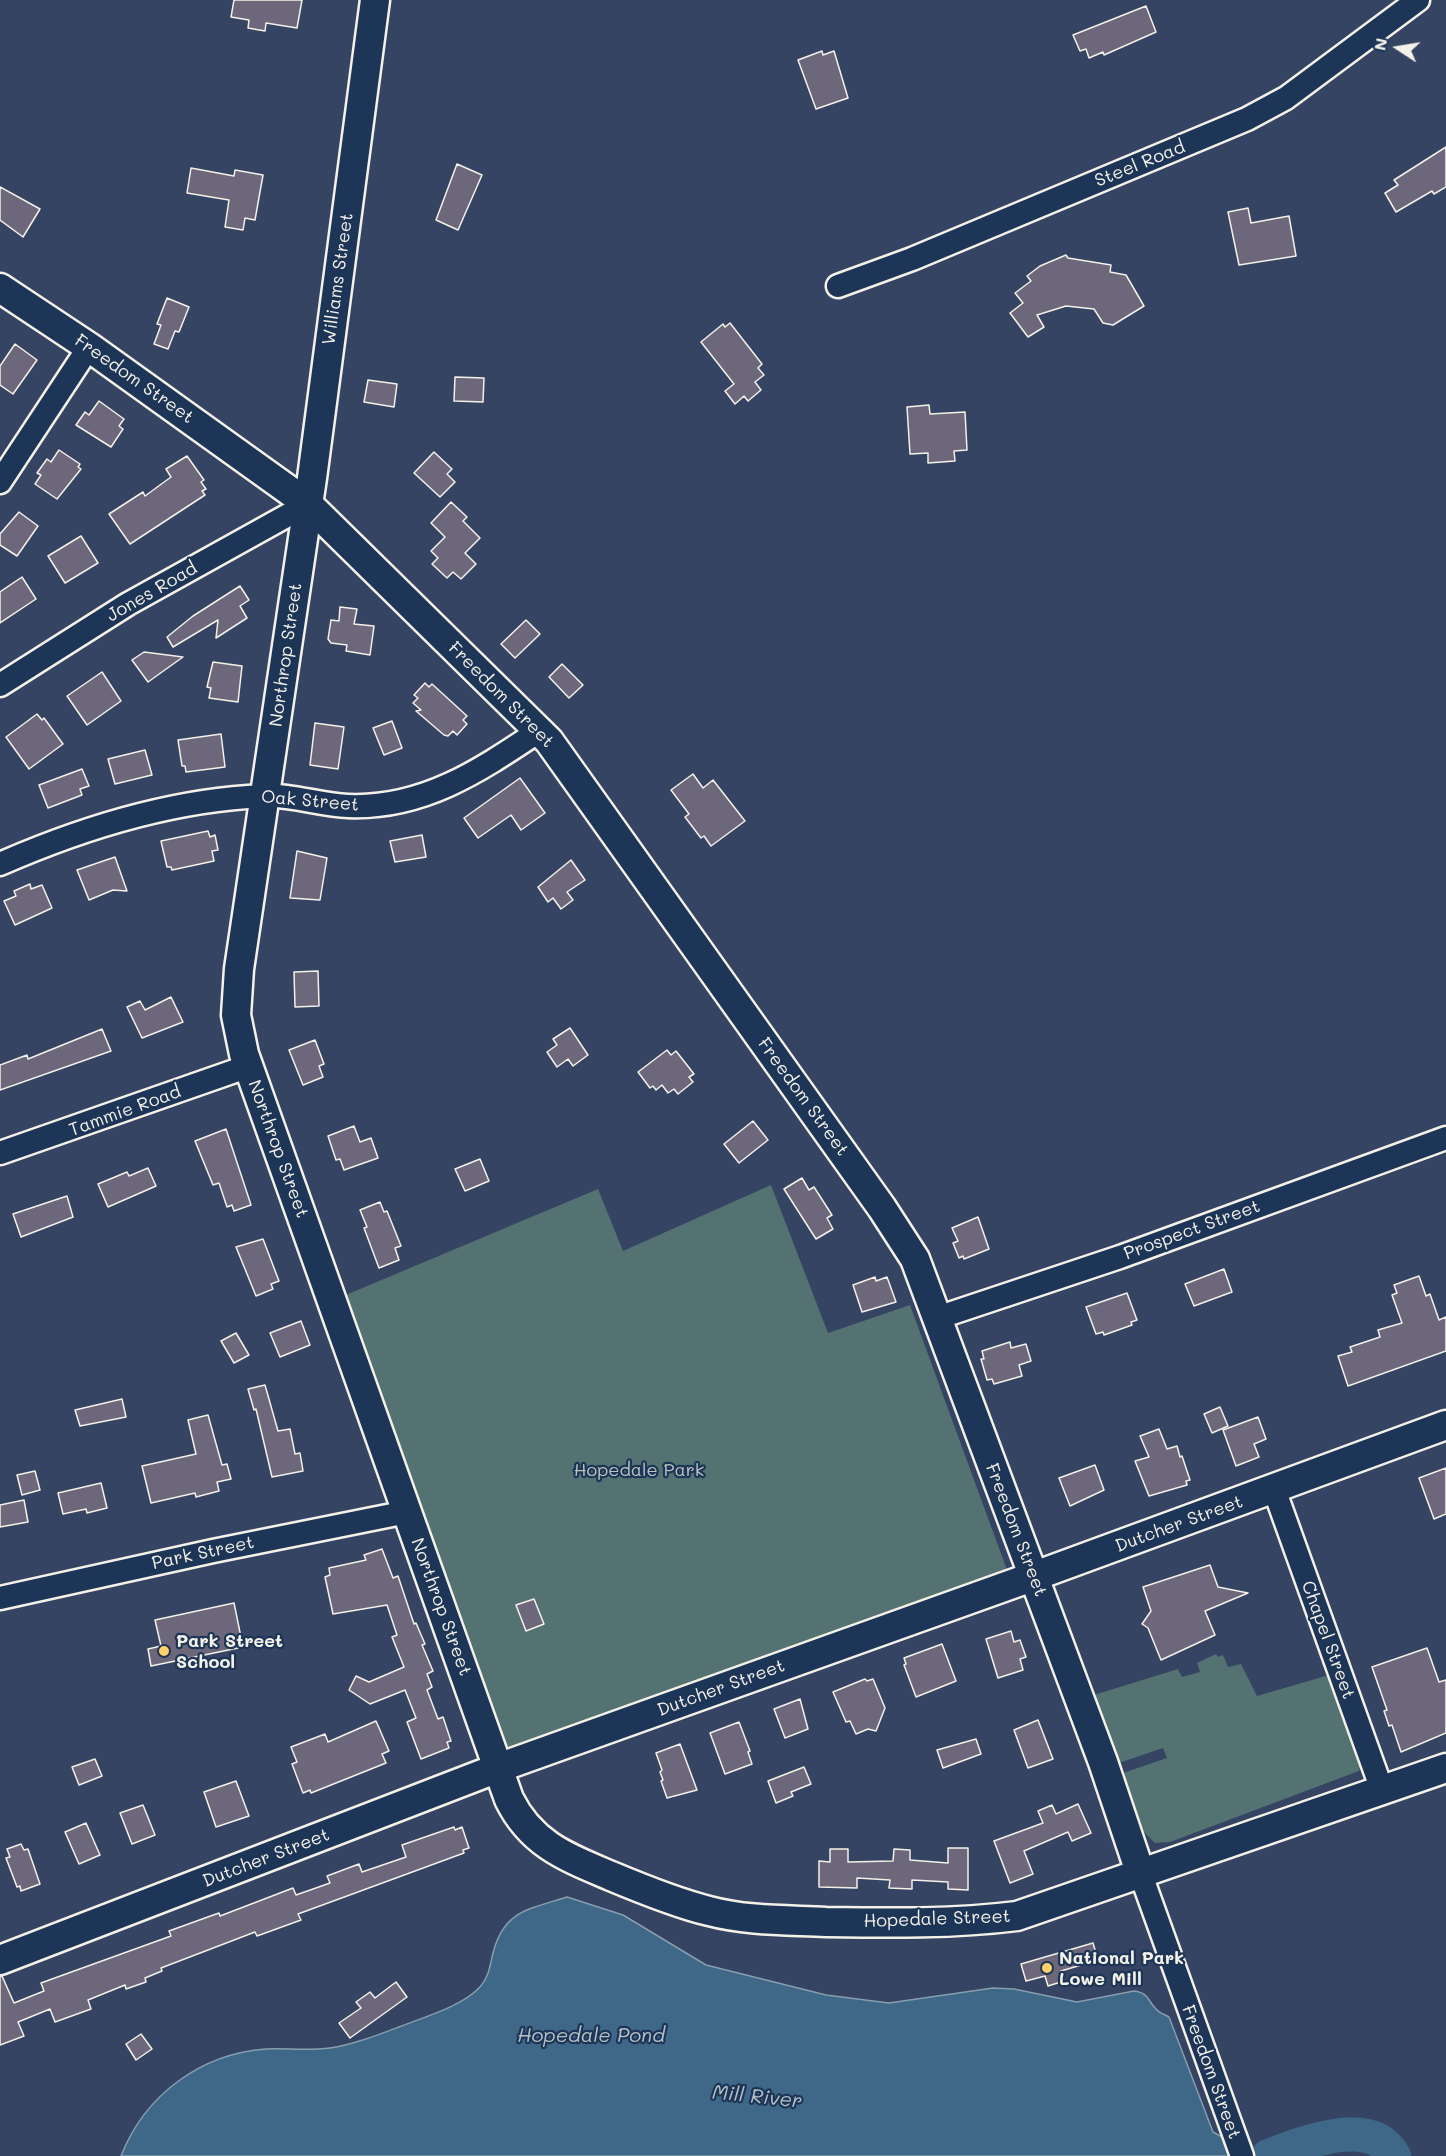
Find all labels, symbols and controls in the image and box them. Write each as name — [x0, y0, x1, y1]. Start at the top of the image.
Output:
north arrow — [1368, 18, 1428, 78]
text: N — [1368, 36, 1391, 52]
street label: Steel Road — [1092, 136, 1188, 192]
street label: Williams Street — [318, 212, 358, 346]
street label: Freedom Street — [70, 330, 198, 428]
street label: Jones Road — [103, 557, 201, 627]
street label: Northrop Street — [265, 582, 307, 728]
street label: Freedom Street — [444, 638, 558, 752]
street label: Oak Street — [260, 786, 360, 816]
street label: Freedom Street — [753, 1034, 853, 1160]
street label: Northrop Street — [243, 1077, 313, 1221]
street label: Tammie Road — [66, 1081, 184, 1141]
street label: Prospect Street — [1121, 1195, 1263, 1265]
park label: Hopedale Park — [574, 1459, 704, 1481]
street label: Freedom Street — [981, 1460, 1051, 1600]
street label: Dutcher Street — [1112, 1491, 1246, 1557]
street label: Park Street — [150, 1532, 256, 1574]
street label: Northrop Street — [406, 1535, 476, 1679]
street label: Chapel Street — [1297, 1578, 1359, 1702]
place label: Park Street School — [176, 1630, 283, 1672]
marker: Park Street School — [157, 1644, 171, 1658]
street label: Dutcher Street — [654, 1655, 788, 1721]
street label: Dutcher Street — [200, 1824, 332, 1892]
street label: Hopedale Street — [863, 1906, 1011, 1932]
place label: National Park Lowe Mill — [1059, 1947, 1184, 1990]
marker: National Park Lowe Mill — [1040, 1961, 1054, 1975]
street label: Freedom Street — [1177, 2002, 1245, 2142]
water label: Hopedale Pond — [517, 2024, 665, 2048]
water label: Mill River — [711, 2080, 803, 2114]

